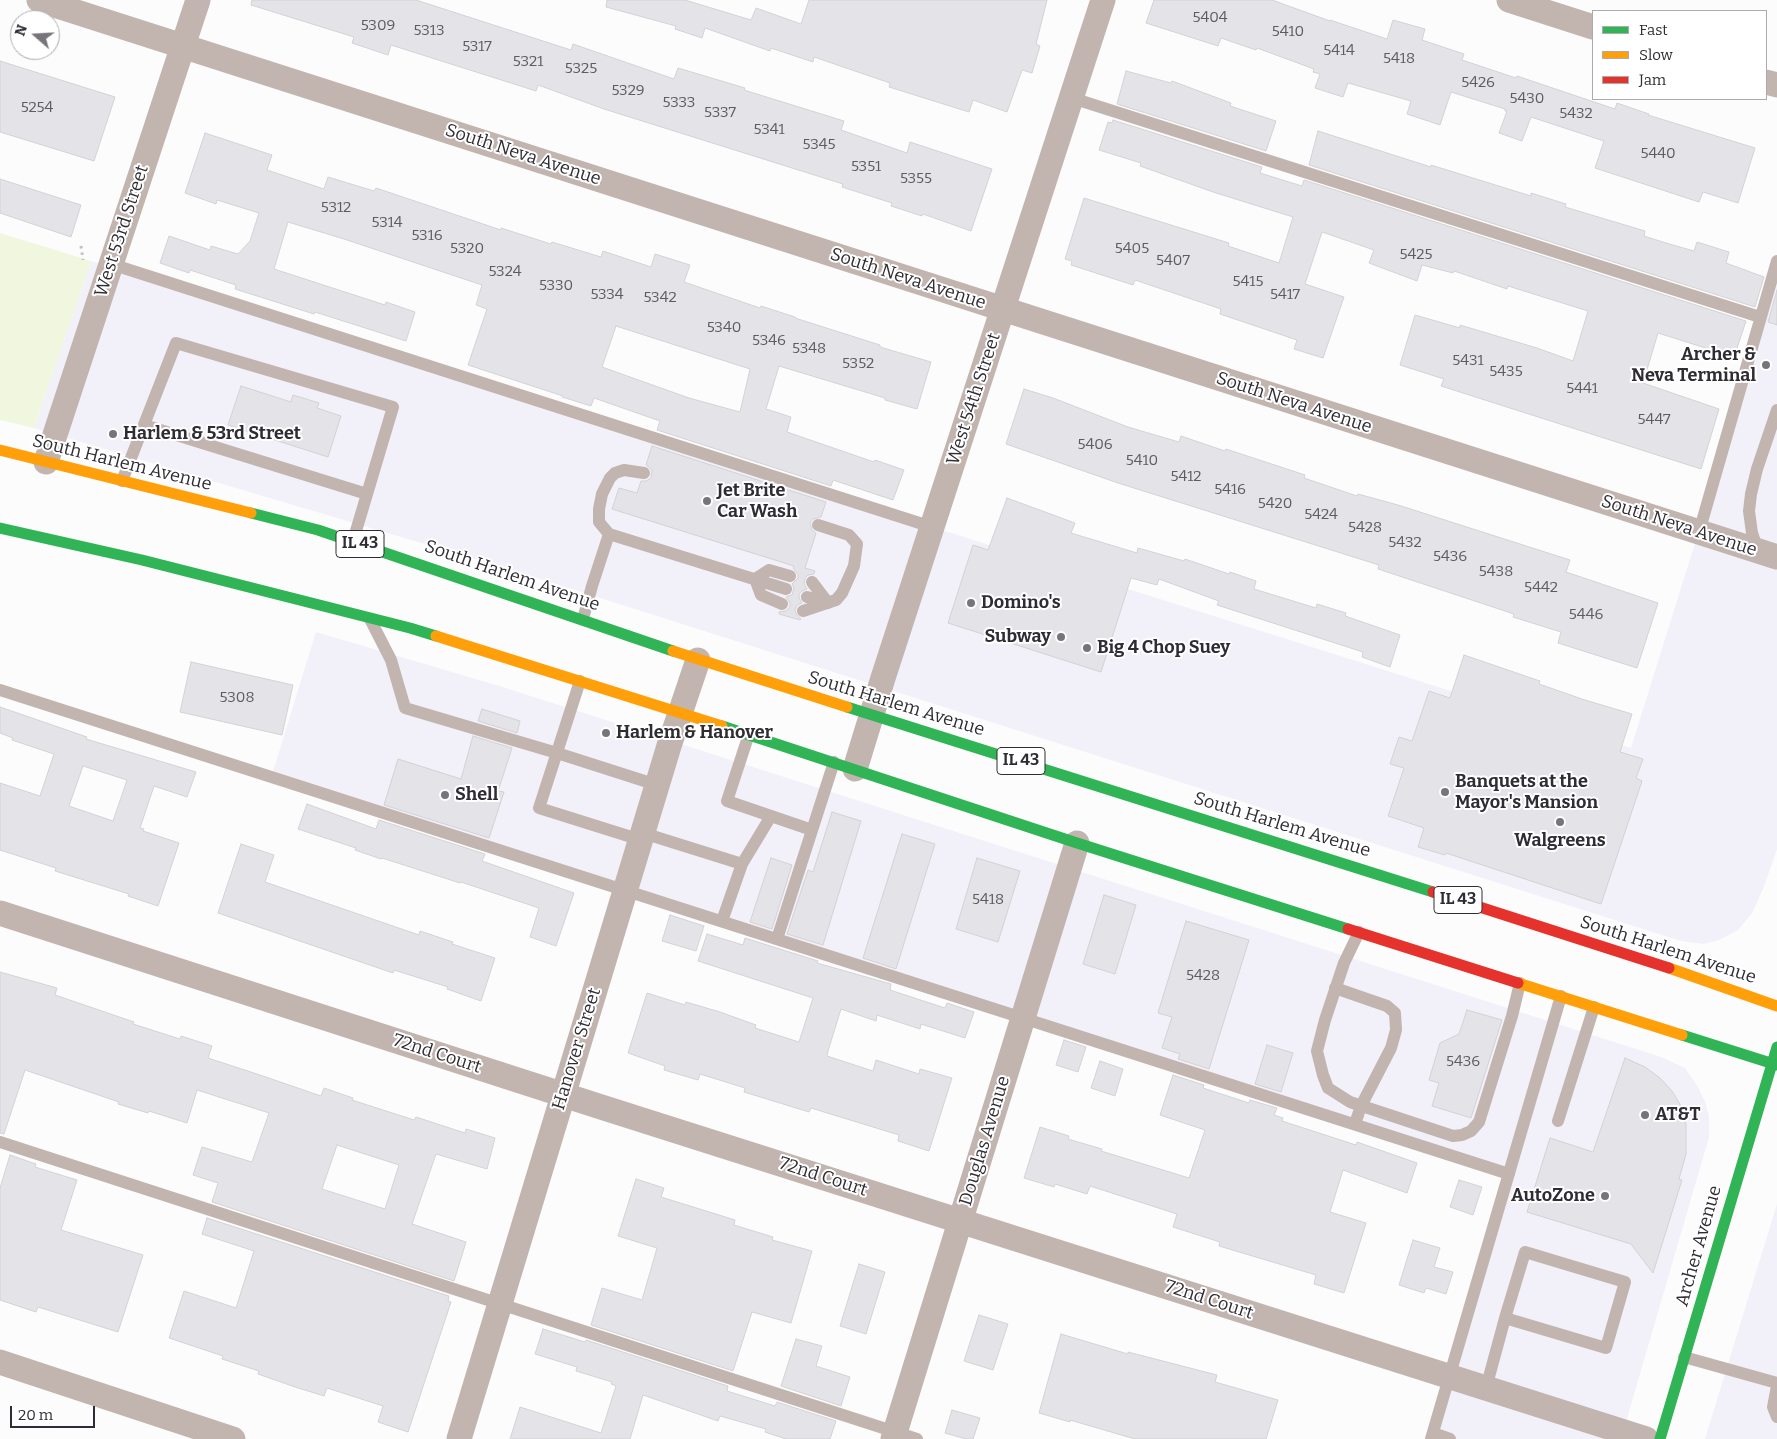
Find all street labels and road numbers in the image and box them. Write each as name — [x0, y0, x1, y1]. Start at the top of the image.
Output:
street label: South Neva Avenue — [442, 120, 604, 190]
street label: West 53rd Street — [90, 162, 154, 300]
street label: South Neva Avenue — [827, 244, 989, 314]
street label: West 54th Street — [942, 330, 1006, 468]
street label: South Neva Avenue — [1213, 368, 1375, 438]
street label: South Harlem Avenue — [30, 430, 214, 496]
street label: South Neva Avenue — [1598, 491, 1760, 561]
road number: IL 43 — [336, 530, 384, 558]
street label: South Harlem Avenue — [422, 536, 602, 616]
street label: South Harlem Avenue — [805, 667, 987, 741]
road number: IL 43 — [997, 748, 1045, 774]
street label: South Harlem Avenue — [1191, 788, 1373, 862]
road number: IL 43 — [1434, 886, 1482, 914]
street label: South Harlem Avenue — [1577, 911, 1759, 989]
street label: Hanover Street — [548, 985, 606, 1113]
street label: 72nd Court — [390, 1030, 484, 1078]
street label: Douglas Avenue — [955, 1074, 1015, 1208]
street label: 72nd Court — [776, 1153, 870, 1201]
street label: Archer Avenue — [1671, 1183, 1727, 1309]
street label: 72nd Court — [1162, 1276, 1256, 1324]

